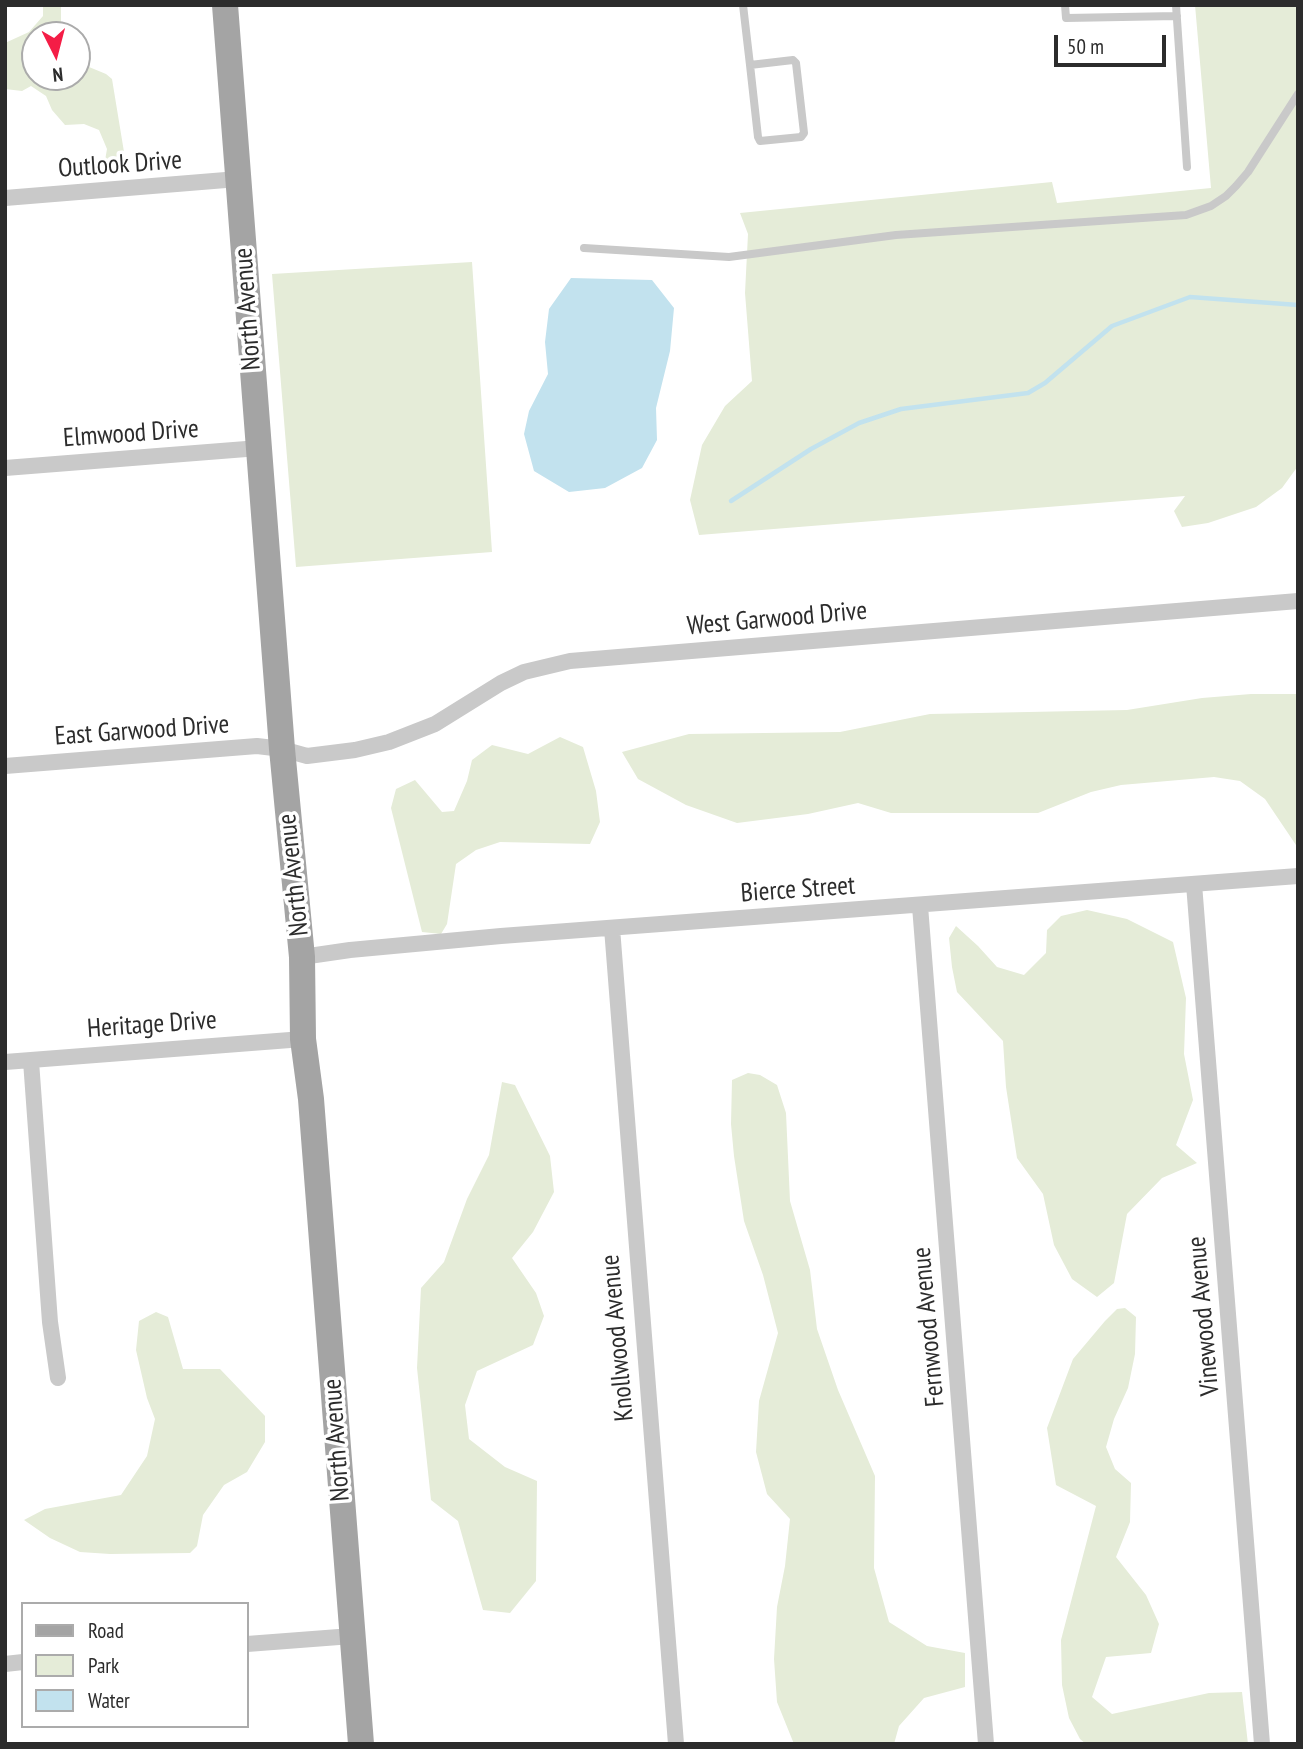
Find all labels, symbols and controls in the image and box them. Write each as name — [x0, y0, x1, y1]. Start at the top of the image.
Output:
north arrow — [21, 21, 91, 91]
scale bar — [1058, 21, 1170, 65]
text: 50 m — [1067, 33, 1104, 60]
text: N — [52, 62, 64, 87]
street label: Outlook Drive — [57, 145, 183, 185]
street label: North Avenue — [228, 247, 268, 371]
street label: Elmwood Drive — [62, 414, 200, 454]
street label: West Garwood Drive — [686, 596, 868, 642]
street label: East Garwood Drive — [54, 709, 230, 753]
street label: North Avenue — [272, 812, 316, 938]
street label: Bierce Street — [740, 870, 856, 910]
street label: Heritage Drive — [86, 1005, 218, 1045]
street label: Vinewood Avenue — [1181, 1235, 1227, 1397]
street label: Fernwood Avenue — [906, 1246, 952, 1408]
street label: Knollwood Avenue — [595, 1253, 641, 1423]
street label: North Avenue — [317, 1378, 357, 1502]
legend — [21, 1602, 248, 1728]
text: Road — [88, 1617, 124, 1644]
text: Park — [88, 1652, 119, 1679]
text: Water — [88, 1687, 130, 1714]

